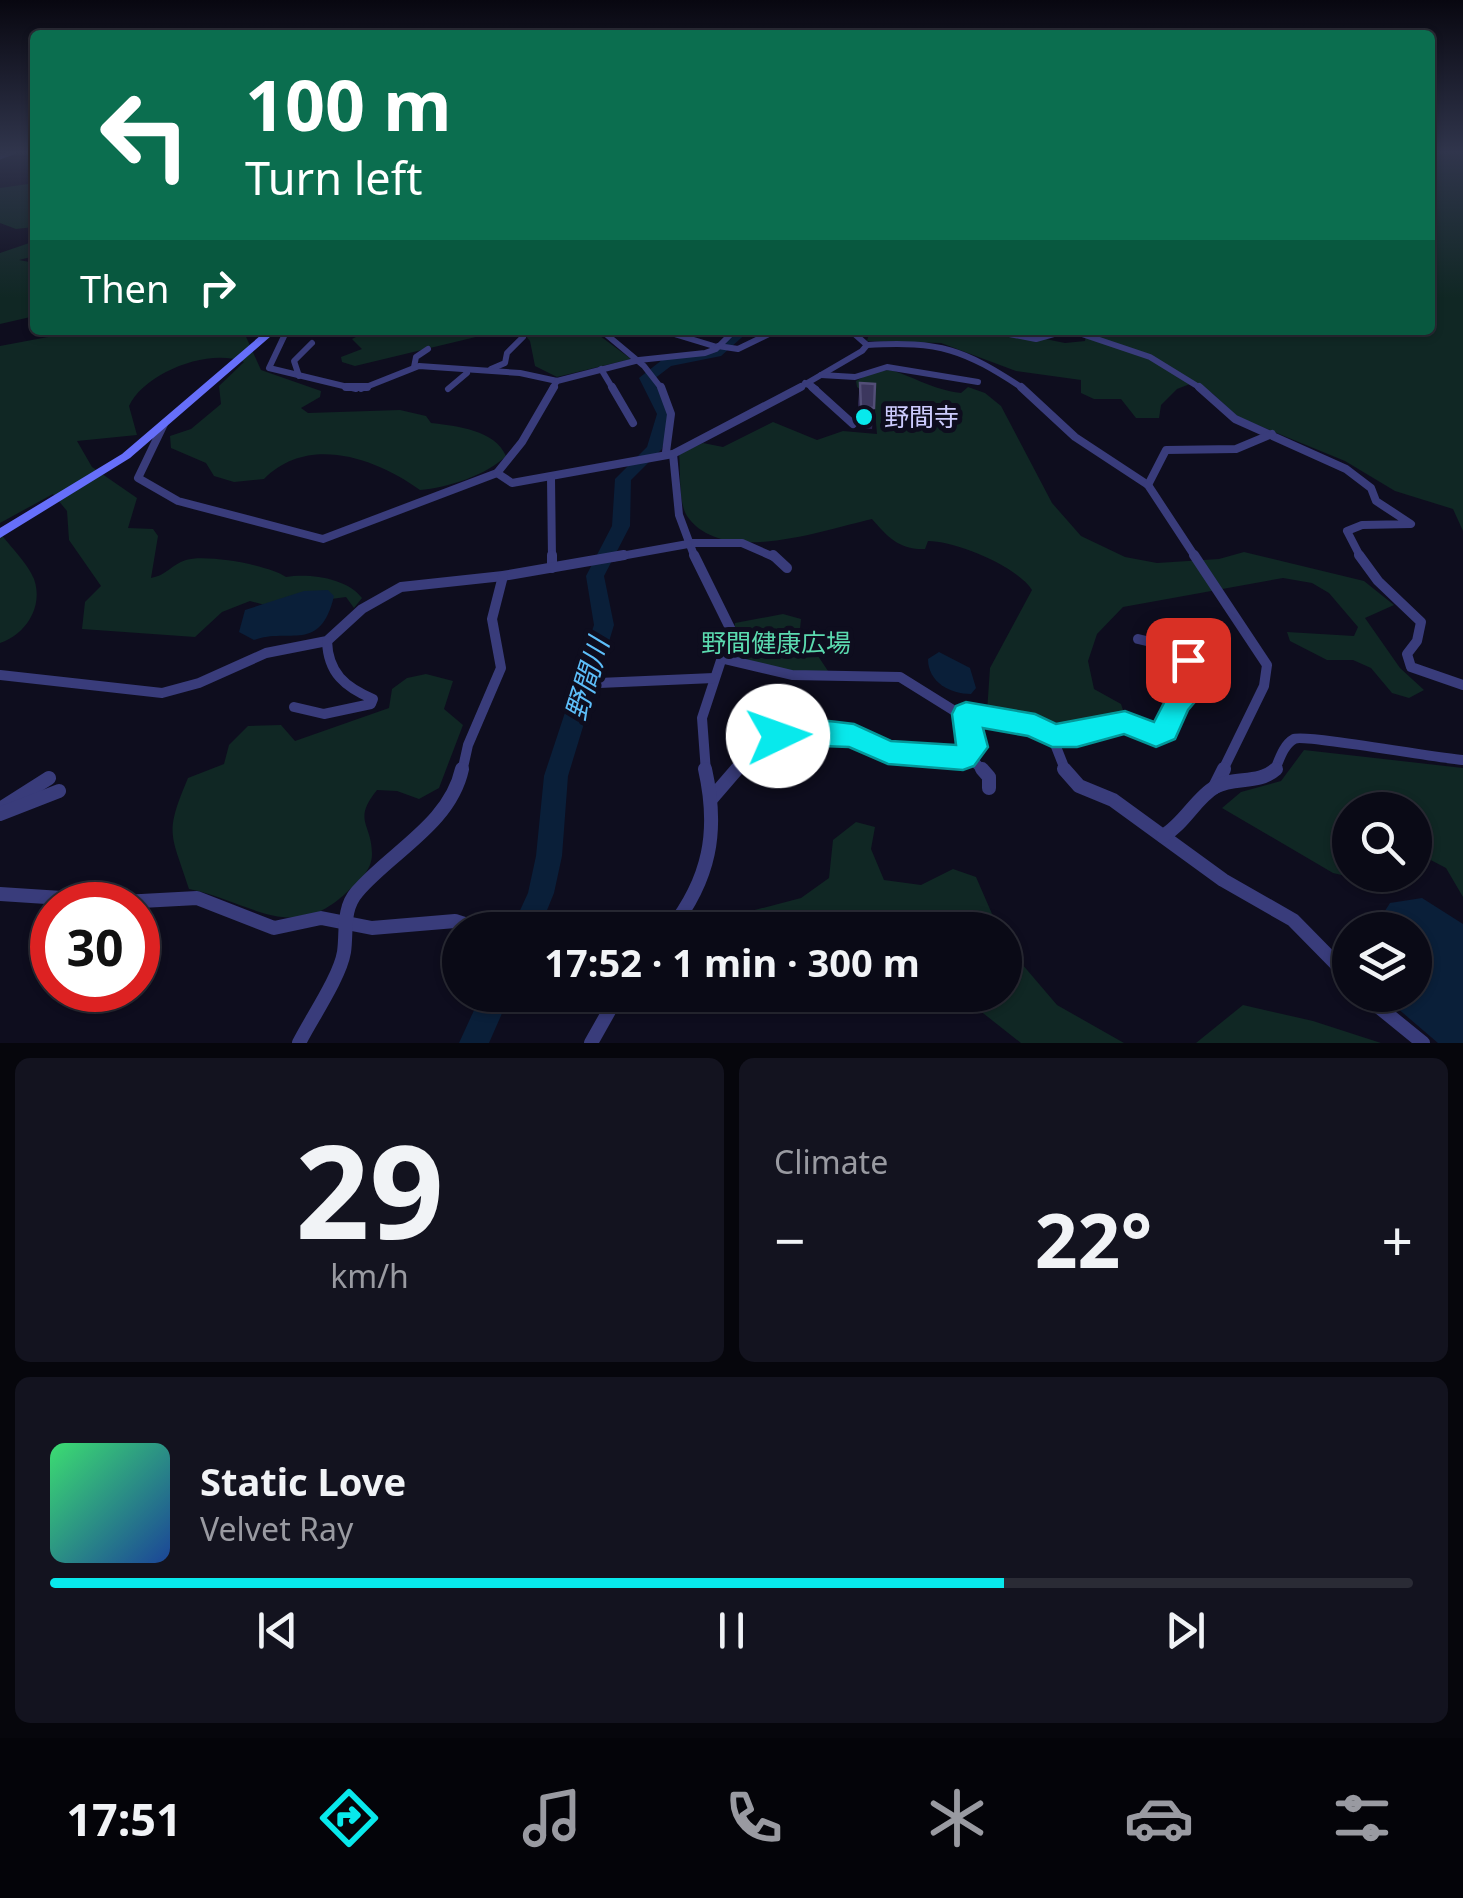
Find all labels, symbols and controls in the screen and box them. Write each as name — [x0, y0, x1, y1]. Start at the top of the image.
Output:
text: 100 m — [245, 56, 452, 152]
icon: left — [80, 70, 210, 200]
text: Turn left — [245, 147, 422, 208]
icon: right — [190, 260, 245, 315]
text: Then — [80, 262, 170, 314]
place label: 野間寺 — [884, 399, 959, 433]
marker: 野間寺 — [853, 406, 875, 428]
pin — [1146, 618, 1231, 703]
park label: 野間健康広場 — [701, 625, 851, 659]
water label: 野間川 — [556, 630, 617, 724]
icon: arrive — [1161, 633, 1216, 688]
position arrow — [726, 684, 830, 788]
map controls — [1332, 792, 1432, 1012]
button: search — [1332, 792, 1432, 892]
speed limit sign: 30 — [30, 882, 160, 1012]
button: layers — [1332, 912, 1432, 1012]
text: 17:52 · 1 min · 300 m — [544, 936, 920, 988]
text: 29 — [295, 1100, 444, 1277]
text: Climate — [774, 1140, 888, 1183]
text: 22° — [1035, 1188, 1152, 1290]
text: − — [774, 1202, 805, 1277]
text: + — [1382, 1202, 1413, 1277]
text: km/h — [330, 1254, 409, 1297]
text: Static Love — [200, 1455, 406, 1507]
text: Velvet Ray — [200, 1507, 353, 1550]
icon: previous — [250, 1603, 305, 1658]
icon: pause — [704, 1603, 759, 1658]
icon: next — [1158, 1603, 1213, 1658]
icon: directions — [314, 1783, 384, 1853]
icon: music — [517, 1783, 587, 1853]
icon: phone — [719, 1783, 789, 1853]
icon: climate — [922, 1783, 992, 1853]
icon: car — [1124, 1783, 1194, 1853]
icon: filters — [1327, 1783, 1397, 1853]
text: 17:51 — [66, 1788, 182, 1849]

